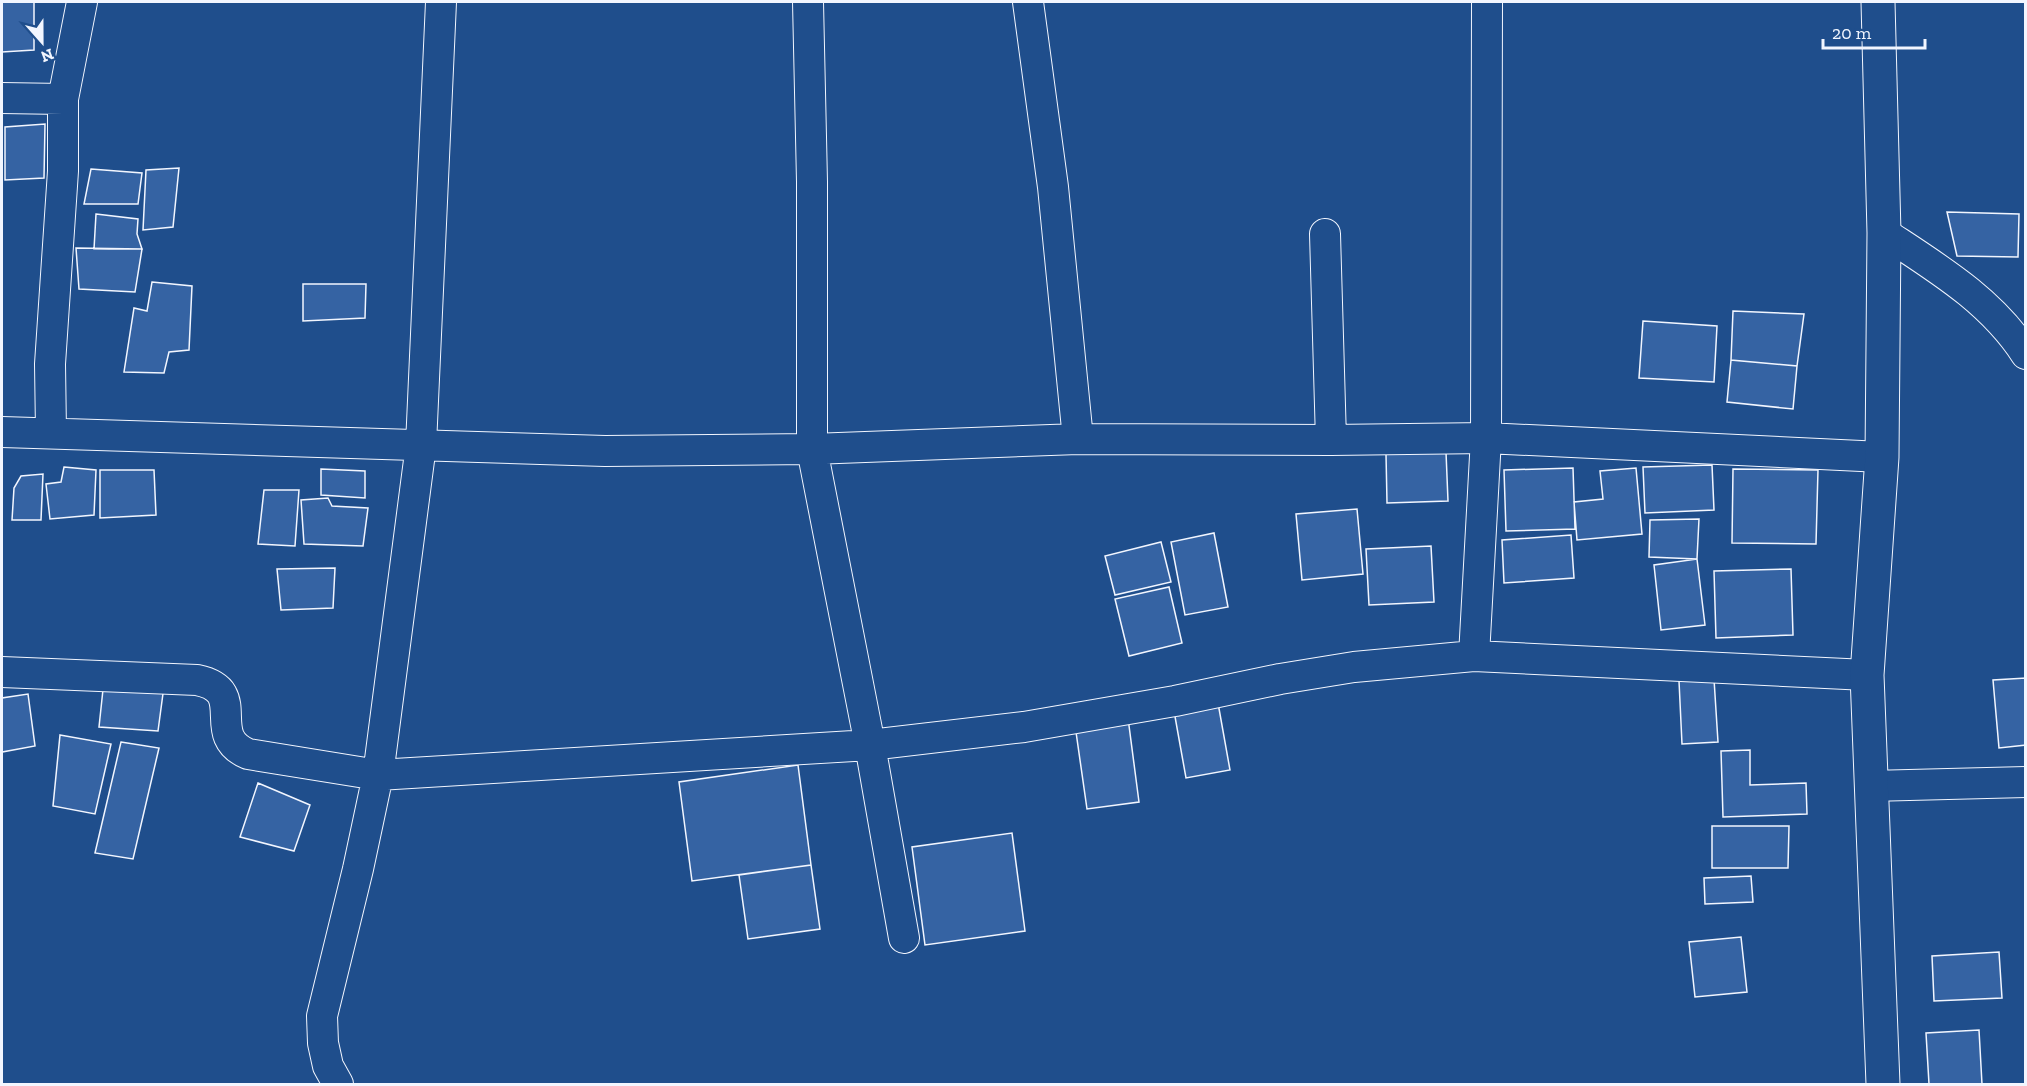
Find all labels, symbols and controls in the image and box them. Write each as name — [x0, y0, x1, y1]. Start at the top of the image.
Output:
north arrow — [12, 12, 72, 72]
scale bar — [1823, 12, 1925, 50]
text: 20 m — [1832, 22, 1872, 44]
text: N — [38, 44, 56, 67]

